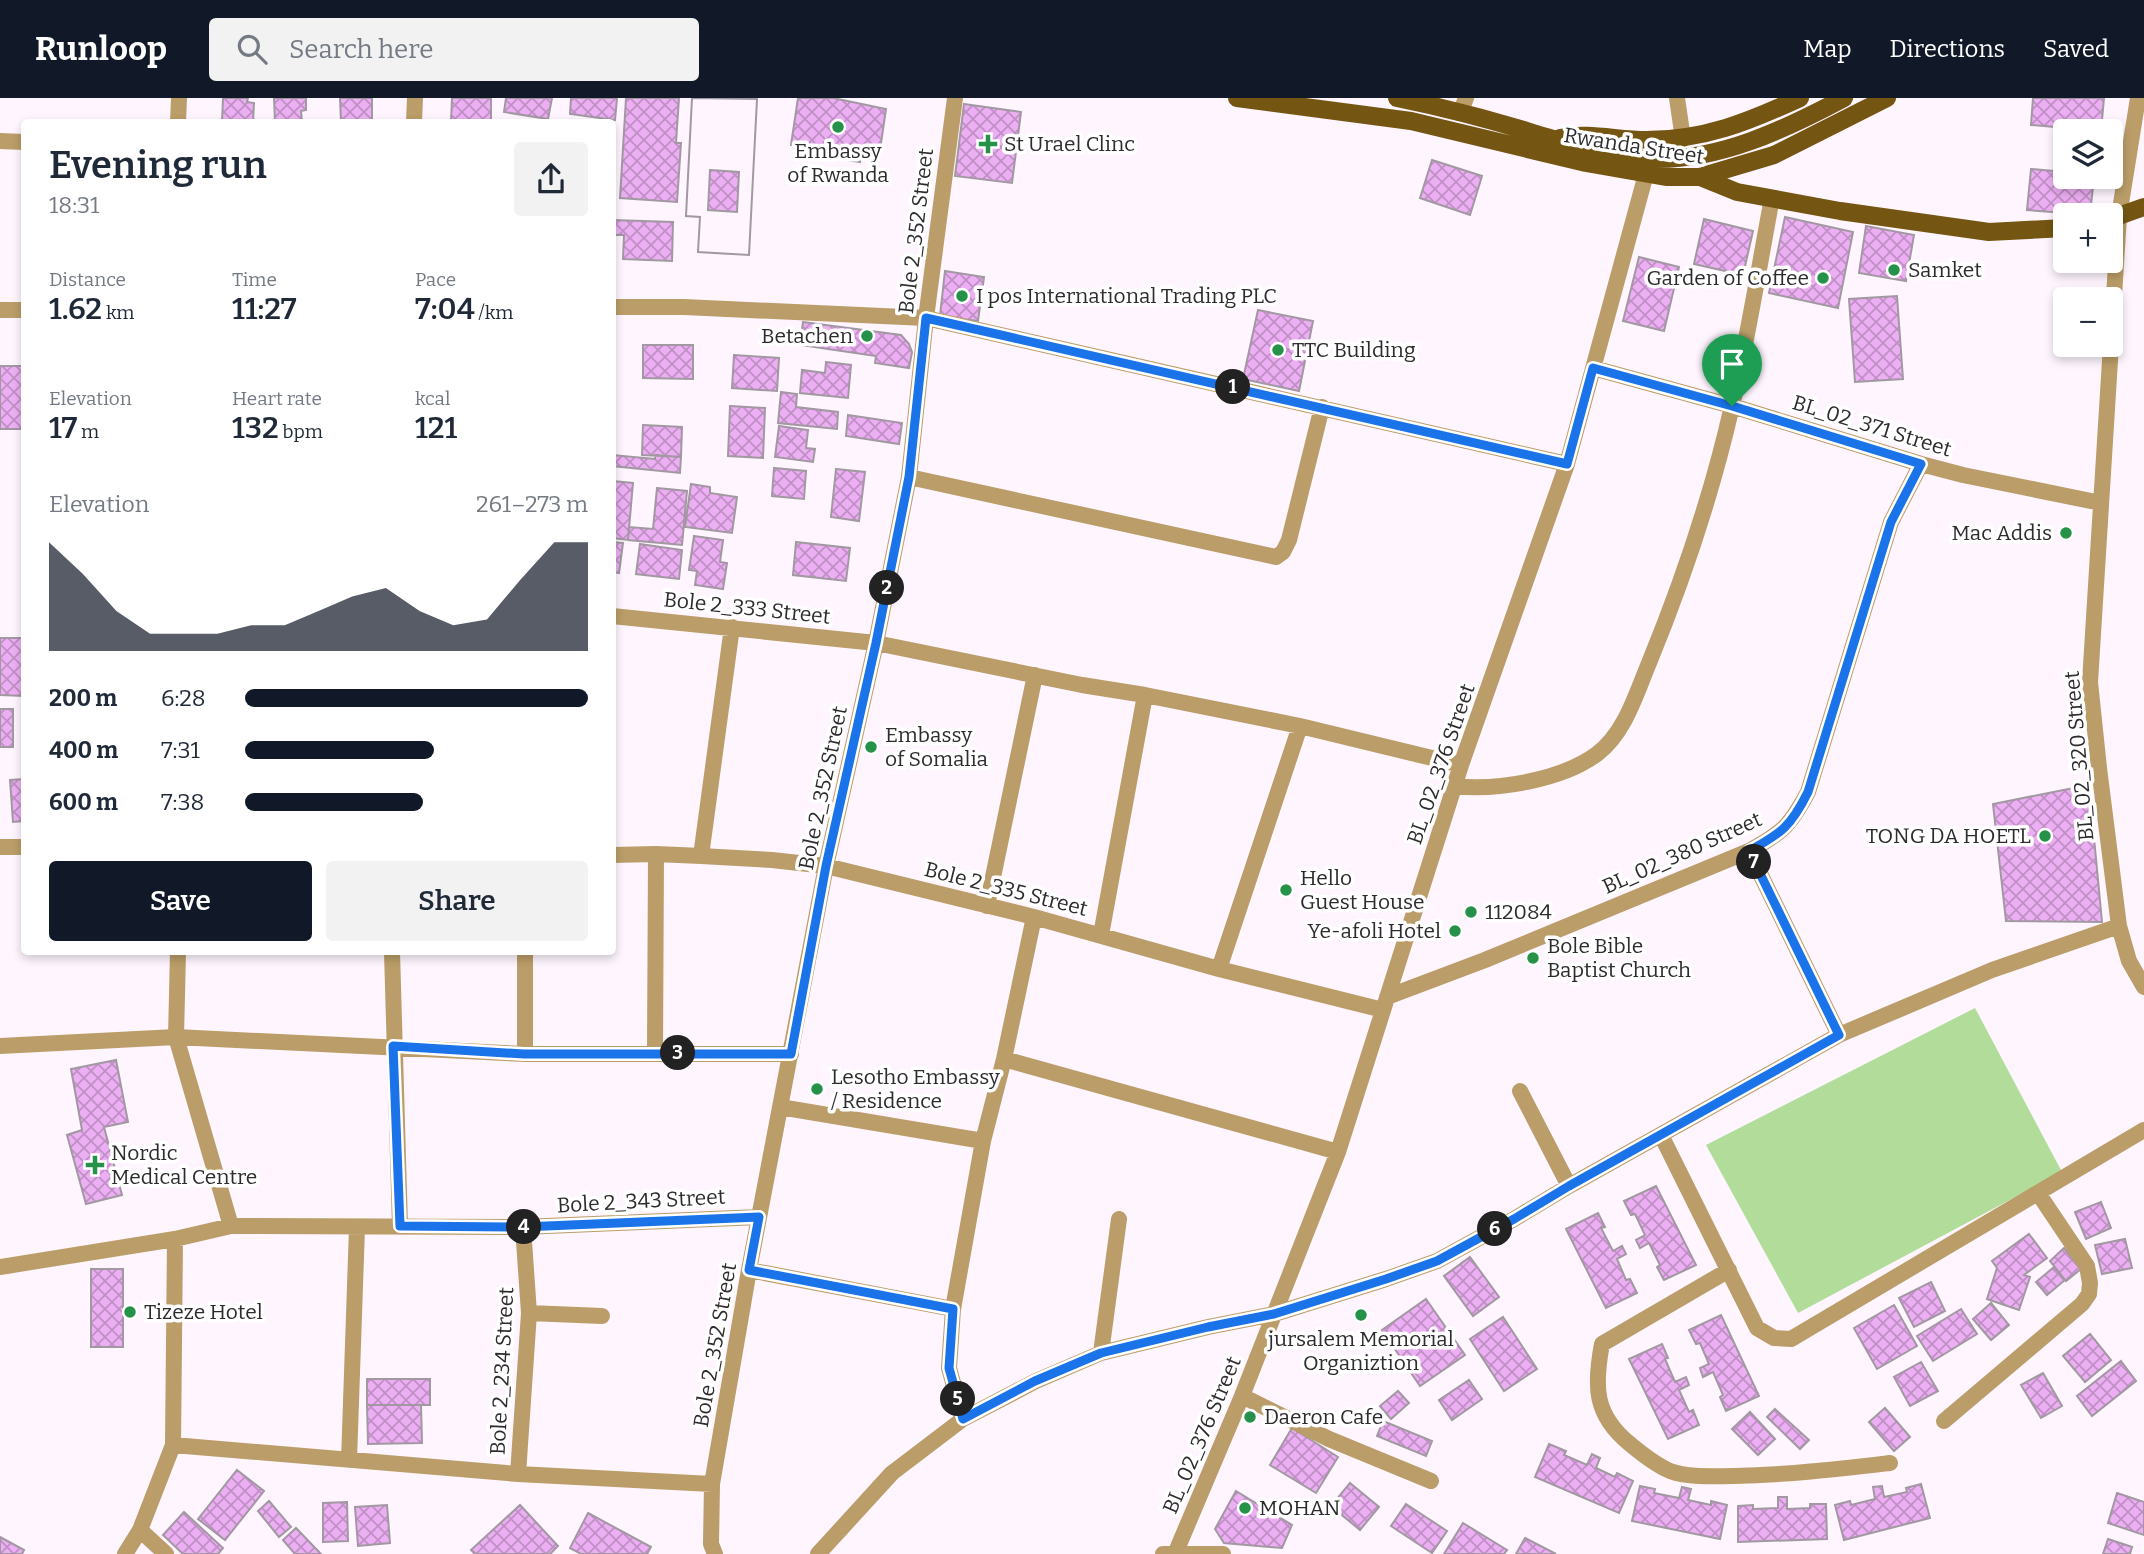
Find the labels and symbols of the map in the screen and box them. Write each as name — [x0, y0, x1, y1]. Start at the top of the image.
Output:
marker: Embassy of Rwanda — [830, 119, 846, 135]
street label: Rwanda Street — [1562, 122, 1706, 170]
place label: St Urael Clinc — [1004, 131, 1135, 157]
marker: St Urael Clinc — [978, 134, 998, 154]
place label: Embassy of Rwanda — [787, 138, 889, 188]
street label: Bole 2_352 Street — [893, 146, 939, 315]
place label: Samket — [1908, 257, 1982, 283]
marker: Samket — [1886, 262, 1902, 278]
place label: Garden of Coffee — [1646, 265, 1809, 291]
marker: Garden of Coffee — [1815, 270, 1831, 286]
place label: I pos International Trading PLC — [976, 283, 1277, 309]
marker: I pos International Trading PLC — [954, 288, 970, 304]
place label: Betachen — [761, 323, 853, 349]
marker: Betachen — [859, 328, 875, 344]
pin — [1702, 334, 1762, 406]
place label: TTC Building — [1292, 337, 1416, 363]
marker: TTC Building — [1270, 342, 1286, 358]
pin: 1 — [1216, 370, 1250, 404]
street label: BL_02_371 Street — [1789, 389, 1955, 463]
place label: Mac Addis — [1952, 520, 2052, 546]
marker: Mac Addis — [2058, 525, 2074, 541]
pin: 2 — [870, 570, 904, 606]
street label: Bole 2_333 Street — [662, 586, 832, 630]
street label: BL_02_320 Street — [2059, 670, 2099, 842]
street label: BL_02_376 Street — [1401, 680, 1481, 848]
street label: Bole 2_352 Street — [793, 703, 853, 872]
place label: Embassy of Somalia — [885, 722, 989, 772]
marker: Embassy of Somalia — [863, 739, 879, 755]
street label: BL_02_380 Street — [1598, 806, 1766, 900]
place label: TONG DA HOETL — [1866, 823, 2031, 849]
marker: TONG DA HOETL — [2037, 828, 2053, 844]
pin: 7 — [1736, 844, 1772, 880]
street label: Bole 2_335 Street — [922, 856, 1091, 922]
place label: Hello Guest House — [1300, 865, 1425, 915]
marker: Hello Guest House — [1278, 882, 1294, 898]
place label: 112084 — [1485, 899, 1552, 925]
marker: 112084 — [1463, 904, 1479, 920]
place label: Ye-afoli Hotel — [1308, 918, 1441, 944]
marker: Ye-afoli Hotel — [1447, 923, 1463, 939]
place label: Bole Bible Baptist Church — [1547, 933, 1691, 983]
marker: Bole Bible Baptist Church — [1525, 950, 1541, 966]
pin: 3 — [660, 1035, 696, 1070]
place label: Lesotho Embassy / Residence — [831, 1064, 1001, 1114]
marker: Lesotho Embassy / Residence — [809, 1081, 825, 1097]
place label: Nordic Medical Centre — [111, 1140, 257, 1190]
marker: Nordic Medical Centre — [85, 1155, 105, 1175]
street label: Bole 2_343 Street — [556, 1184, 726, 1218]
pin: 4 — [506, 1210, 542, 1244]
pin: 6 — [1478, 1212, 1512, 1246]
street label: Bole 2_352 Street — [688, 1260, 742, 1429]
street label: Bole 2_234 Street — [485, 1286, 519, 1456]
place label: Tizeze Hotel — [144, 1299, 263, 1325]
marker: Tizeze Hotel — [122, 1304, 138, 1320]
marker: jursalem Memorial Organiztion — [1353, 1307, 1369, 1323]
place label: jursalem Memorial Organiztion — [1267, 1326, 1454, 1376]
street label: BL_02_376 Street — [1157, 1352, 1247, 1518]
pin: 5 — [940, 1382, 976, 1416]
place label: Daeron Cafe — [1264, 1404, 1383, 1430]
marker: Daeron Cafe — [1242, 1409, 1258, 1425]
place label: MOHAN — [1259, 1495, 1340, 1521]
marker: MOHAN — [1237, 1500, 1253, 1516]

